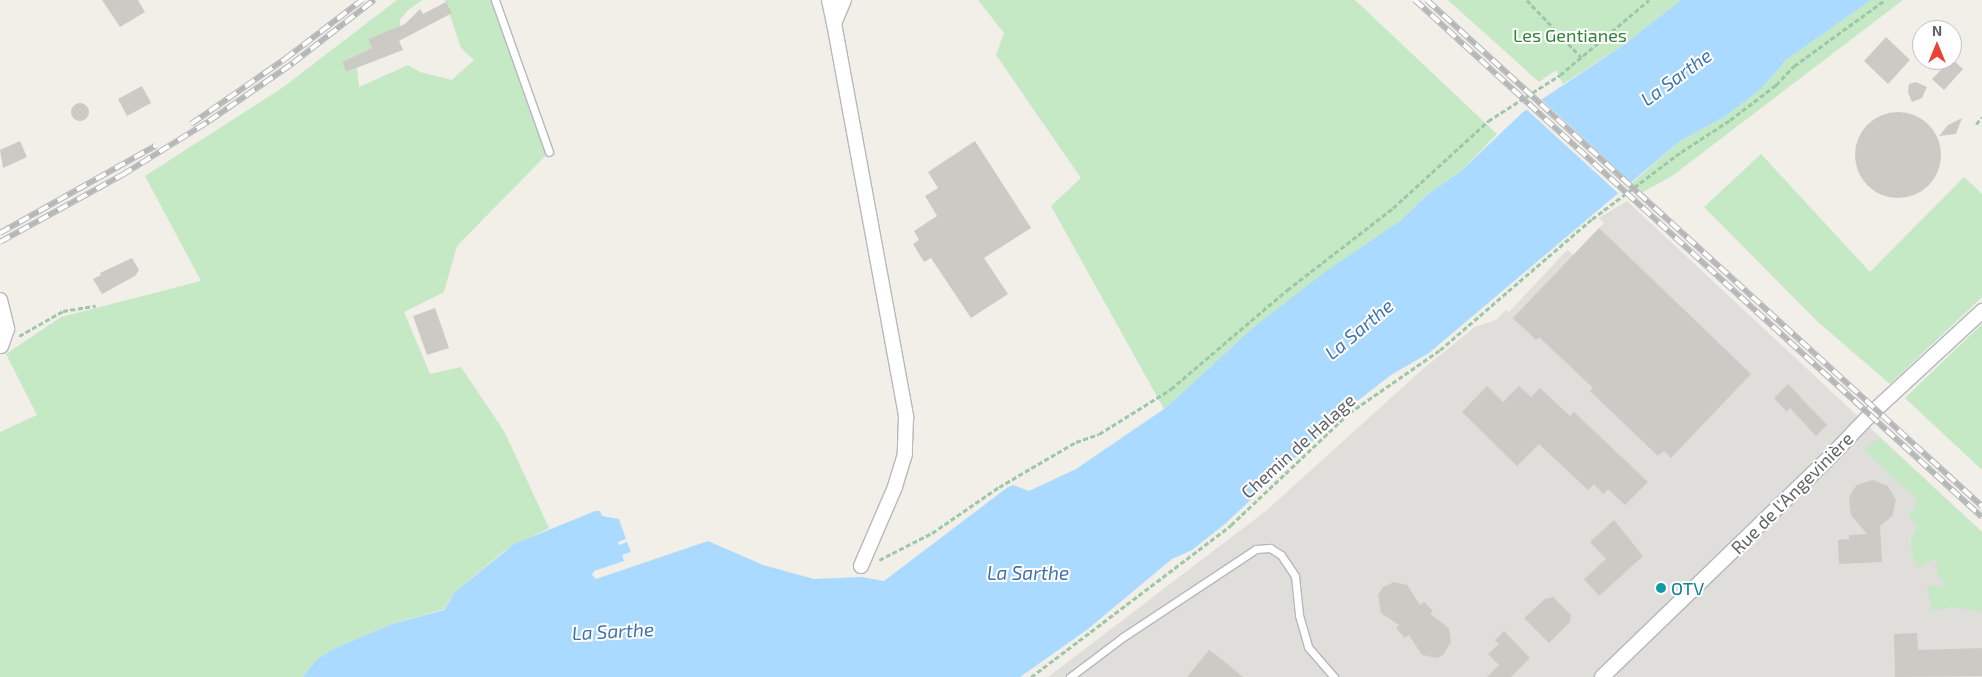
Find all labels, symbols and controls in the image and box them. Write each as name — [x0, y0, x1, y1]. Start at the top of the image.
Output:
north arrow — [1912, 20, 1962, 70]
text: N — [1932, 22, 1942, 39]
park label: Les Gentianes — [1513, 24, 1627, 46]
water label: La Sarthe — [1636, 44, 1716, 110]
water label: La Sarthe — [1320, 294, 1398, 364]
street label: Chemin de Halage — [1237, 389, 1359, 503]
street label: Rue de l'Angevinière — [1727, 428, 1857, 558]
water label: La Sarthe — [987, 562, 1069, 584]
place label: OTV — [1671, 577, 1704, 599]
marker: OTV — [1655, 582, 1667, 594]
water label: La Sarthe — [571, 617, 655, 645]

